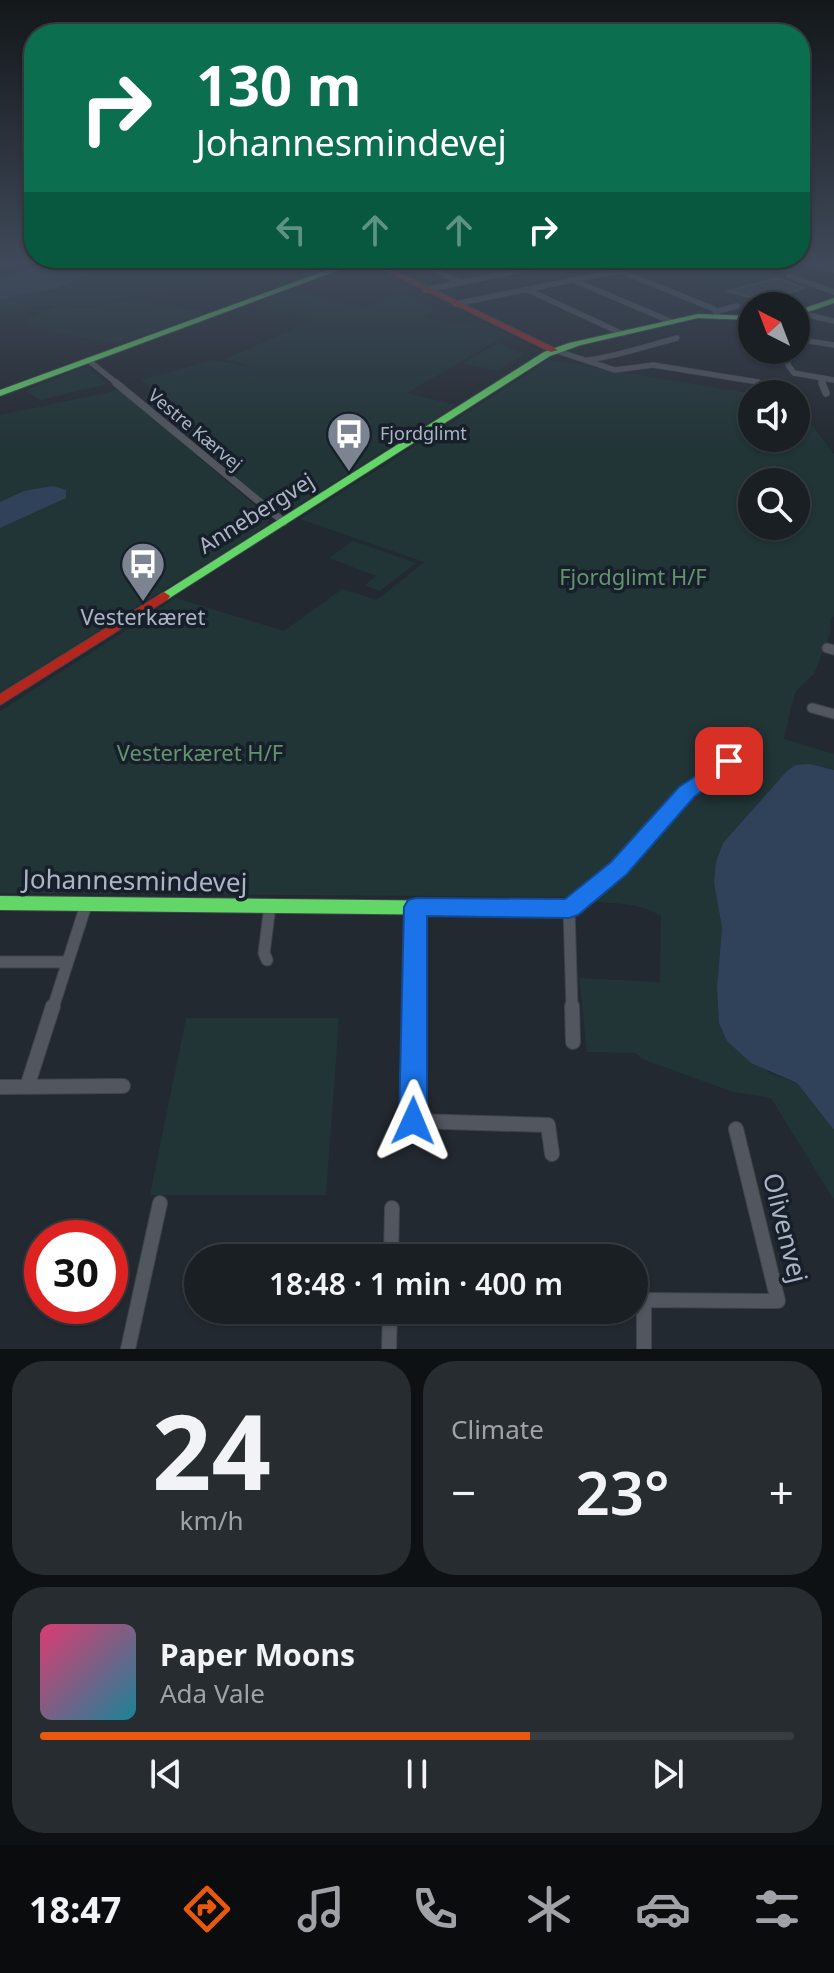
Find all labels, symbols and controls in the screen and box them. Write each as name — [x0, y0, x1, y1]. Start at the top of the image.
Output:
text: 130 m — [196, 46, 361, 122]
icon: right — [64, 56, 168, 160]
text: Johannesmindevej — [196, 118, 507, 167]
icon: left — [269, 208, 313, 252]
icon: ahead — [353, 208, 397, 252]
icon: ahead — [437, 208, 481, 252]
icon: right — [521, 208, 565, 252]
north arrow — [738, 292, 810, 364]
map controls — [738, 292, 810, 540]
button: sound — [738, 380, 810, 452]
street label: Vestre Kærvej — [144, 383, 248, 476]
bus stop icon: Fjordglimt — [325, 410, 373, 473]
place label: Fjordglimt — [380, 421, 467, 445]
street label: Annebergvej — [192, 465, 319, 560]
button: search — [738, 468, 810, 540]
bus stop icon: Vesterkæret — [119, 540, 167, 603]
park label: Fjordglimt H/F — [559, 561, 707, 591]
place label: Vesterkæret — [81, 601, 205, 631]
pin — [695, 727, 763, 795]
park label: Vesterkæret H/F — [117, 737, 283, 767]
icon: arrive — [707, 739, 751, 783]
street label: Johannesmindevej — [19, 860, 248, 900]
position arrow — [371, 1079, 455, 1163]
street label: Olivenvej — [755, 1169, 817, 1287]
speed limit sign: 30 — [24, 1220, 128, 1324]
text: 18:48 · 1 min · 400 m — [269, 1263, 563, 1304]
text: 24 — [152, 1379, 271, 1520]
text: Climate — [451, 1411, 544, 1447]
text: 23° — [575, 1451, 670, 1533]
text: − — [451, 1462, 476, 1522]
text: + — [769, 1462, 794, 1522]
text: km/h — [180, 1502, 243, 1538]
text: Paper Moons — [160, 1634, 355, 1675]
text: Ada Vale — [160, 1675, 265, 1711]
icon: previous — [144, 1752, 188, 1796]
icon: pause — [395, 1752, 439, 1796]
icon: next — [646, 1752, 690, 1796]
icon: directions — [179, 1881, 235, 1937]
icon: music — [293, 1881, 349, 1937]
icon: phone — [407, 1881, 463, 1937]
icon: climate — [521, 1881, 577, 1937]
icon: car — [635, 1881, 691, 1937]
icon: filters — [749, 1881, 805, 1937]
text: 18:47 — [29, 1885, 121, 1934]

